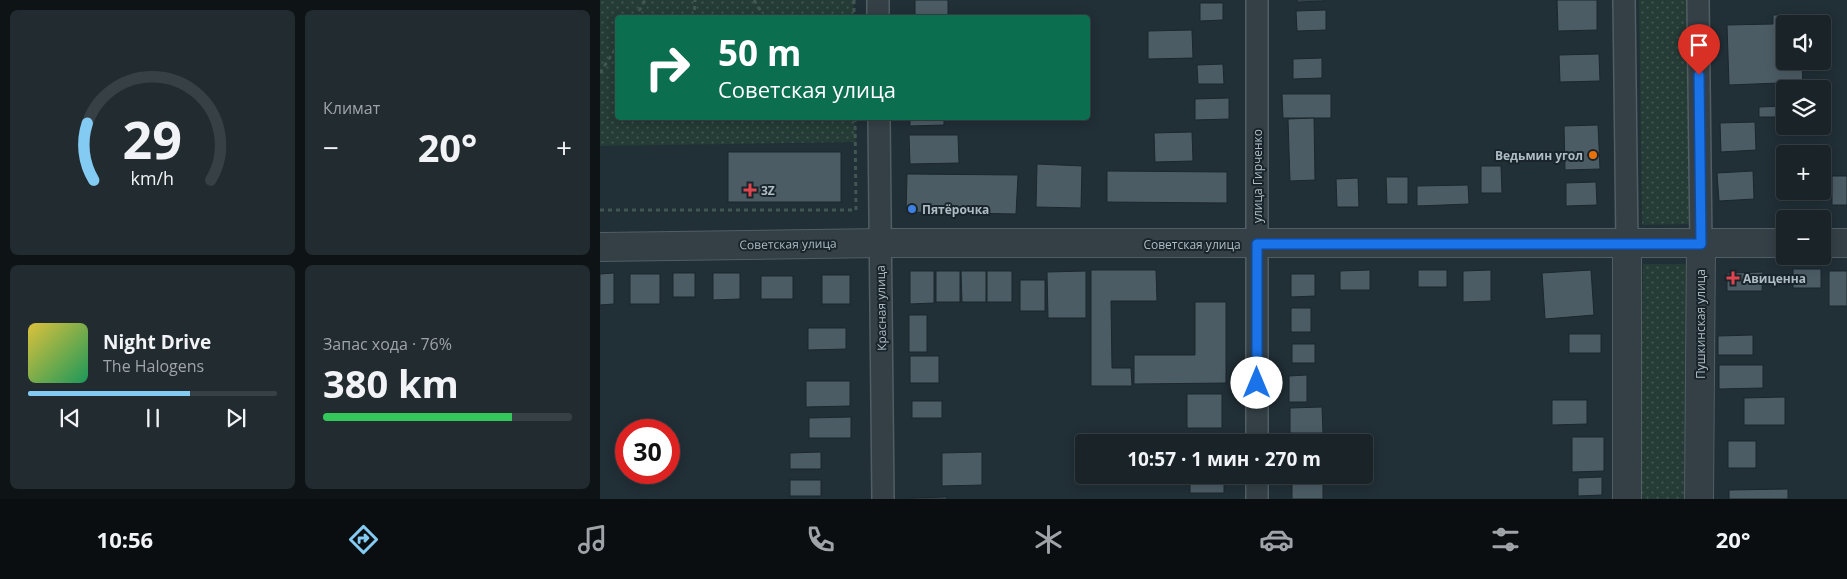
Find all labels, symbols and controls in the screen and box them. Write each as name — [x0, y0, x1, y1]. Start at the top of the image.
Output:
map controls — [1776, 15, 1831, 265]
button: sound — [1776, 15, 1831, 70]
pin — [1678, 24, 1720, 75]
text: 50 m — [718, 29, 801, 76]
icon: arrive — [1685, 31, 1713, 59]
icon: right — [635, 35, 700, 100]
text: Советская улица — [718, 74, 896, 104]
button: layers — [1776, 80, 1831, 135]
text: Климат — [323, 97, 380, 119]
text: 29 — [123, 103, 182, 174]
text: 20° — [418, 121, 477, 173]
text: − — [323, 128, 339, 166]
text: + — [556, 128, 572, 166]
street label: улица Гирченко — [1249, 129, 1266, 223]
button: + — [1776, 145, 1831, 200]
place label: Ведьмин угол — [1495, 147, 1583, 164]
marker: Ведьмин угол — [1587, 149, 1599, 161]
text: km/h — [131, 166, 174, 190]
place label: 3Z — [761, 182, 775, 199]
marker: 3Z — [743, 183, 757, 197]
place label: Пятёрочка — [922, 201, 989, 218]
marker: Пятёрочка — [906, 203, 918, 215]
button: − — [1776, 210, 1831, 265]
street label: Советская улица — [739, 235, 837, 253]
street label: Советская улица — [1143, 236, 1241, 253]
street label: Красная улица — [872, 265, 890, 351]
street label: Пушкинская улица — [1692, 269, 1709, 379]
place label: Авиценна — [1743, 270, 1806, 287]
marker: Авиценна — [1727, 272, 1739, 284]
text: Night Drive — [103, 329, 211, 355]
text: Запас хода · 76% — [323, 333, 452, 355]
text: The Halogens — [103, 355, 204, 377]
position arrow — [1230, 356, 1282, 408]
text: 380 km — [323, 357, 459, 409]
icon: previous — [56, 404, 84, 432]
icon: pause — [139, 404, 167, 432]
icon: next — [222, 404, 250, 432]
speed limit sign: 30 — [615, 419, 680, 484]
text: 10:57 · 1 мин · 270 m — [1127, 446, 1321, 472]
icon: directions — [346, 522, 381, 557]
icon: music — [575, 522, 610, 557]
icon: phone — [803, 522, 838, 557]
icon: climate — [1031, 522, 1066, 557]
icon: car — [1259, 522, 1294, 557]
icon: filters — [1488, 522, 1523, 557]
text: 10:56 — [97, 524, 153, 554]
text: 20° — [1716, 524, 1750, 554]

